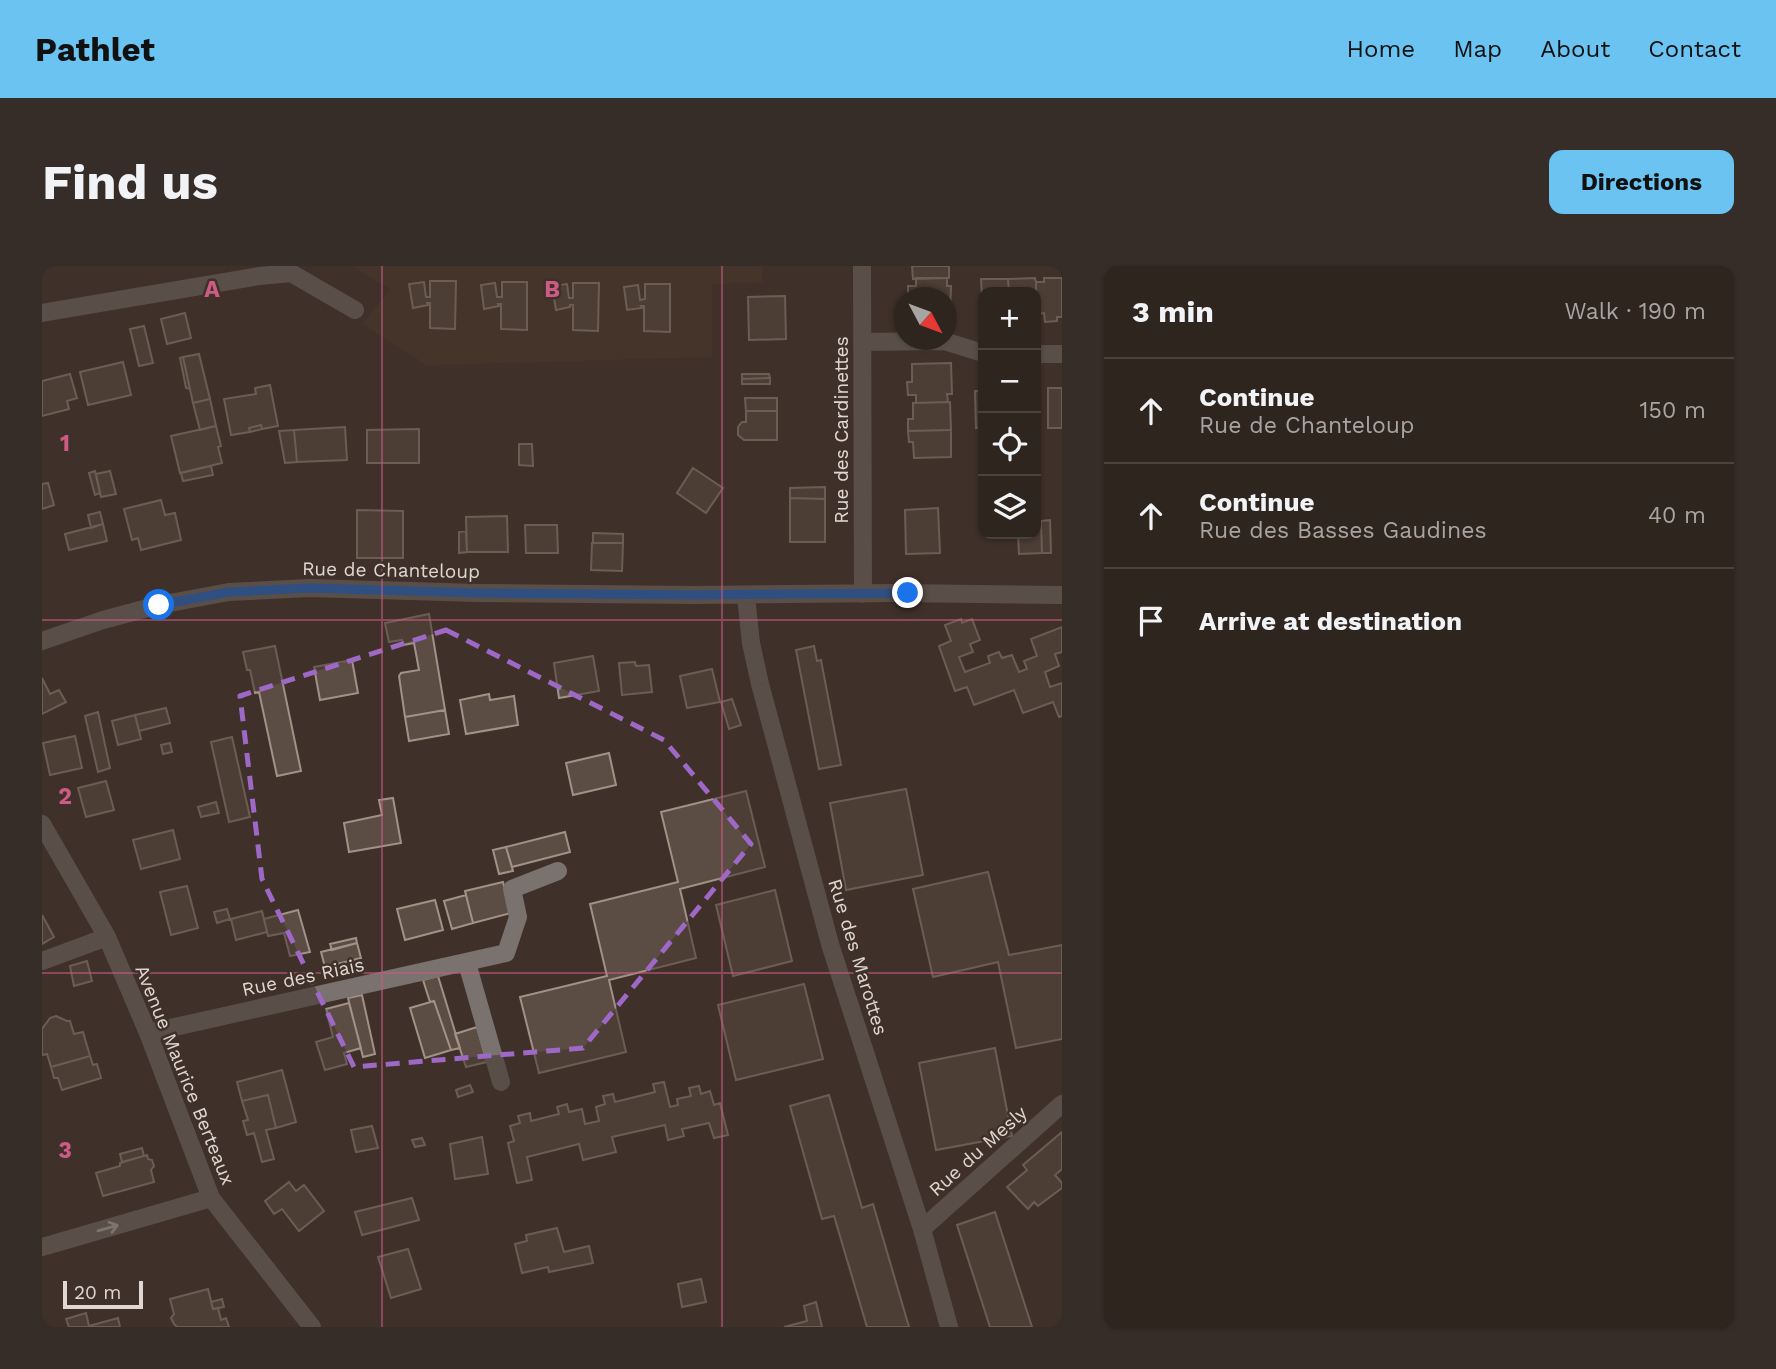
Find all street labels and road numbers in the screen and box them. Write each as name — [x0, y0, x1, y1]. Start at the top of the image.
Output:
street label: Rue des Cardinettes — [830, 336, 853, 524]
street label: Rue de Chanteloup — [302, 557, 480, 583]
street label: Rue des Marottes — [823, 876, 893, 1038]
street label: Rue des Riais — [240, 953, 366, 1001]
street label: Avenue Maurice Berteaux — [130, 962, 240, 1188]
street label: Rue du Mesly — [924, 1101, 1032, 1201]

